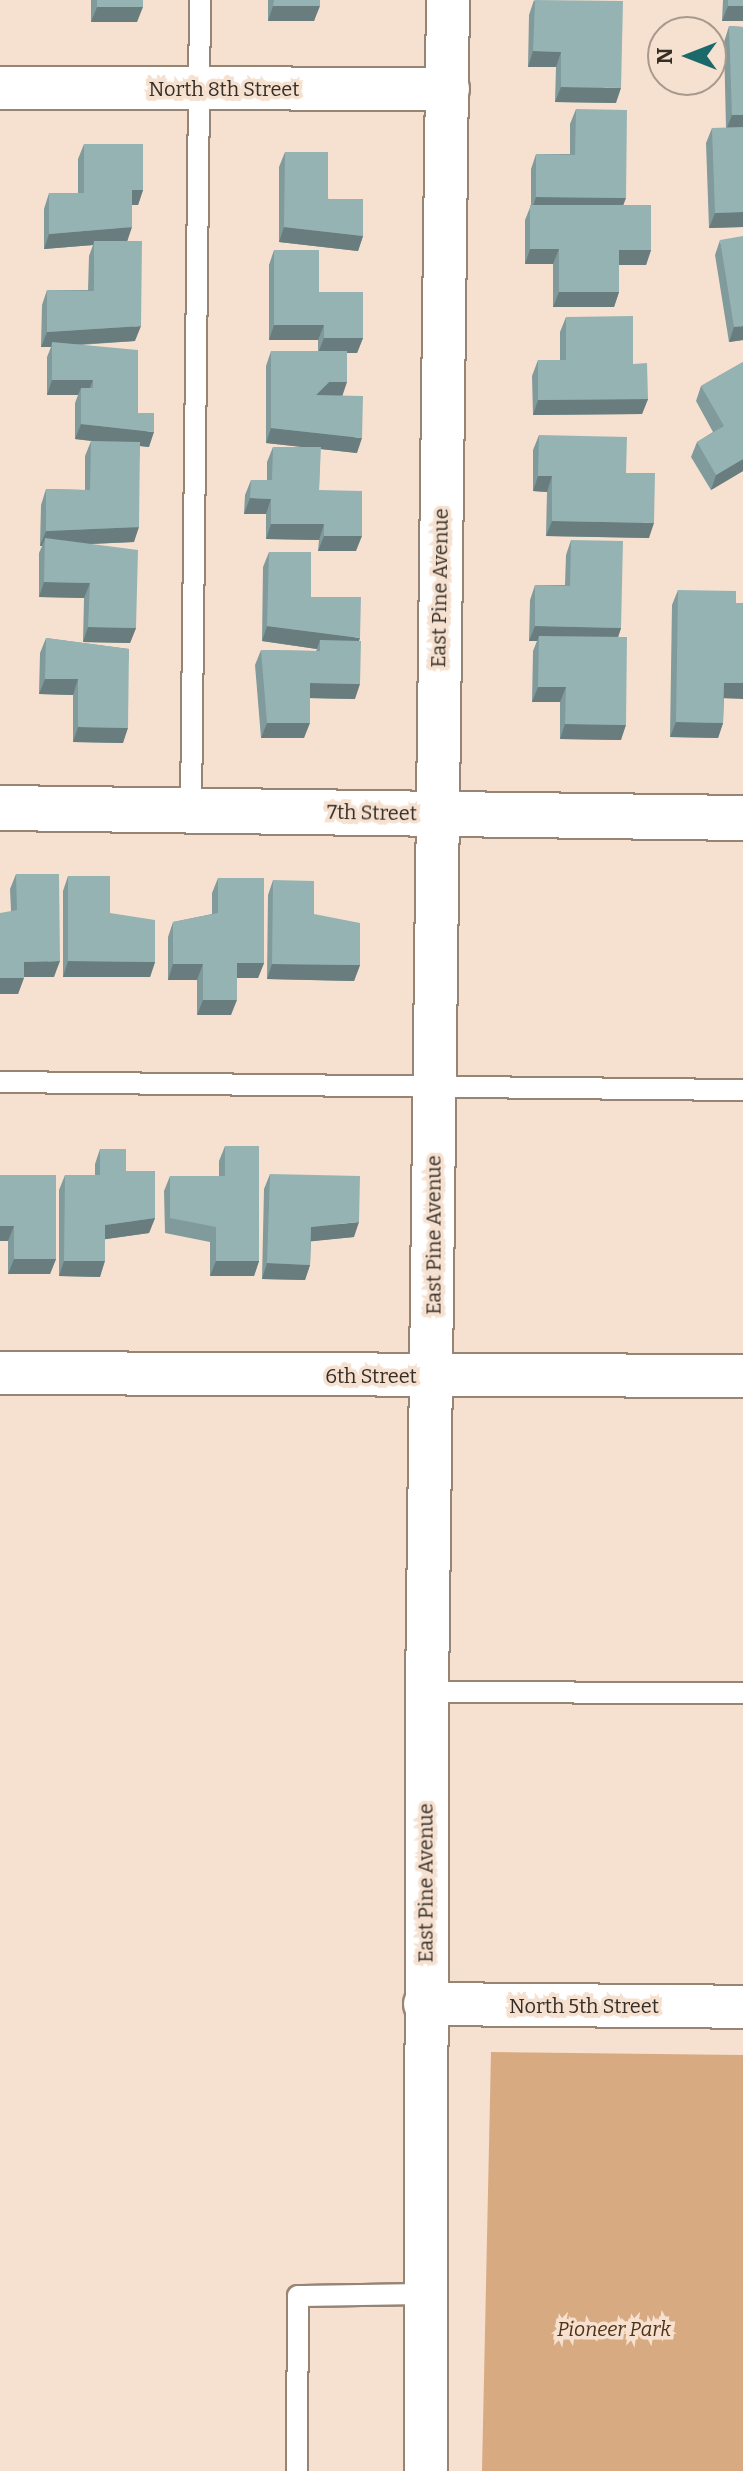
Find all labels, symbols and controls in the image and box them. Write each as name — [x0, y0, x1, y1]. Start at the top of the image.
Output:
north arrow — [647, 16, 727, 96]
text: N — [651, 48, 678, 65]
street label: North 8th Street — [148, 77, 300, 101]
street label: East Pine Avenue — [427, 508, 453, 668]
street label: 7th Street — [327, 800, 417, 826]
street label: East Pine Avenue — [422, 1155, 446, 1315]
street label: 6th Street — [325, 1364, 417, 1388]
street label: East Pine Avenue — [414, 1803, 438, 1963]
street label: North 5th Street — [509, 1994, 659, 2018]
park label: Pioneer Park — [557, 2317, 671, 2341]

